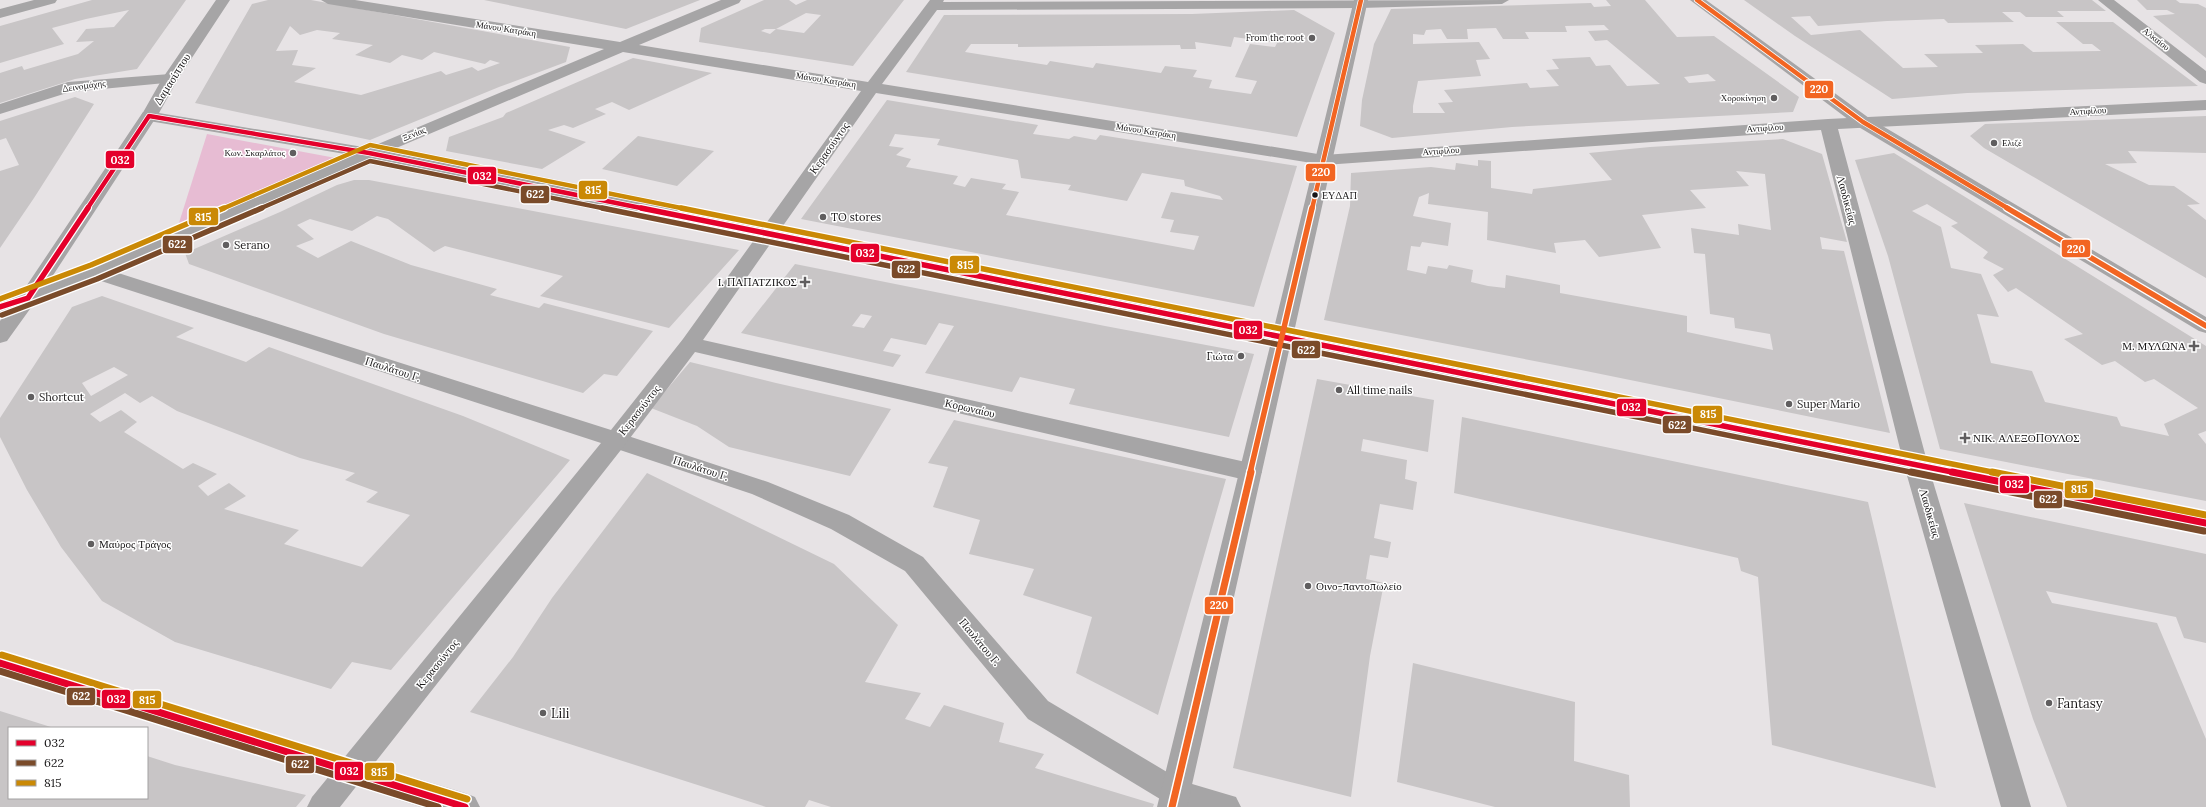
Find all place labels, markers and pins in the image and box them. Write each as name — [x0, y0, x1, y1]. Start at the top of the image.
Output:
place label: From the root — [1246, 32, 1305, 43]
marker: From the root — [1307, 33, 1317, 43]
place label: Χοροκίνηση — [1721, 92, 1766, 103]
marker: Χοροκίνηση — [1769, 93, 1779, 103]
place label: Ελιζέ — [2002, 137, 2022, 148]
marker: Ελιζέ — [1989, 138, 1999, 148]
place label: Κων. Σκαρλάτος — [225, 147, 285, 158]
marker: Κων. Σκαρλάτος — [288, 148, 298, 158]
place label: ΕΥΔΑΠ — [1322, 189, 1358, 202]
marker: ΕΥΔΑΠ — [1310, 190, 1320, 200]
place label: TO stores — [831, 210, 881, 224]
marker: TO stores — [818, 212, 828, 222]
place label: Serano — [234, 238, 270, 252]
marker: Serano — [221, 240, 231, 250]
place label: Ι. ΠΑΠΑΤΖΙΚΟΣ — [718, 275, 797, 289]
marker: Ι. ΠΑΠΑΤΖΙΚΟΣ — [800, 277, 810, 287]
place label: Μ. ΜΥΛΩΝΑ — [2122, 339, 2186, 353]
marker: Μ. ΜΥΛΩΝΑ — [2189, 341, 2199, 351]
place label: Γιώτα — [1207, 349, 1233, 363]
marker: Γιώτα — [1236, 351, 1246, 361]
place label: All time nails — [1346, 383, 1412, 397]
marker: All time nails — [1334, 385, 1344, 395]
place label: Shortcut — [39, 390, 85, 404]
marker: Shortcut — [26, 392, 36, 402]
place label: Super Mario — [1797, 397, 1860, 411]
marker: Super Mario — [1784, 399, 1794, 409]
place label: ΝΙΚ. ΑΛΕΞΟΠΟΥΛΟΣ — [1973, 431, 2080, 445]
marker: ΝΙΚ. ΑΛΕΞΟΠΟΥΛΟΣ — [1960, 433, 1970, 443]
place label: Μαύρος Τράγος — [99, 537, 172, 551]
marker: Μαύρος Τράγος — [86, 539, 96, 549]
place label: Οινο-παντοπωλείο — [1316, 579, 1402, 593]
marker: Οινο-παντοπωλείο — [1303, 581, 1313, 591]
place label: Fantasy — [2057, 695, 2103, 712]
marker: Fantasy — [2044, 698, 2054, 708]
place label: Lili — [551, 705, 570, 722]
marker: Lili — [538, 708, 548, 718]

